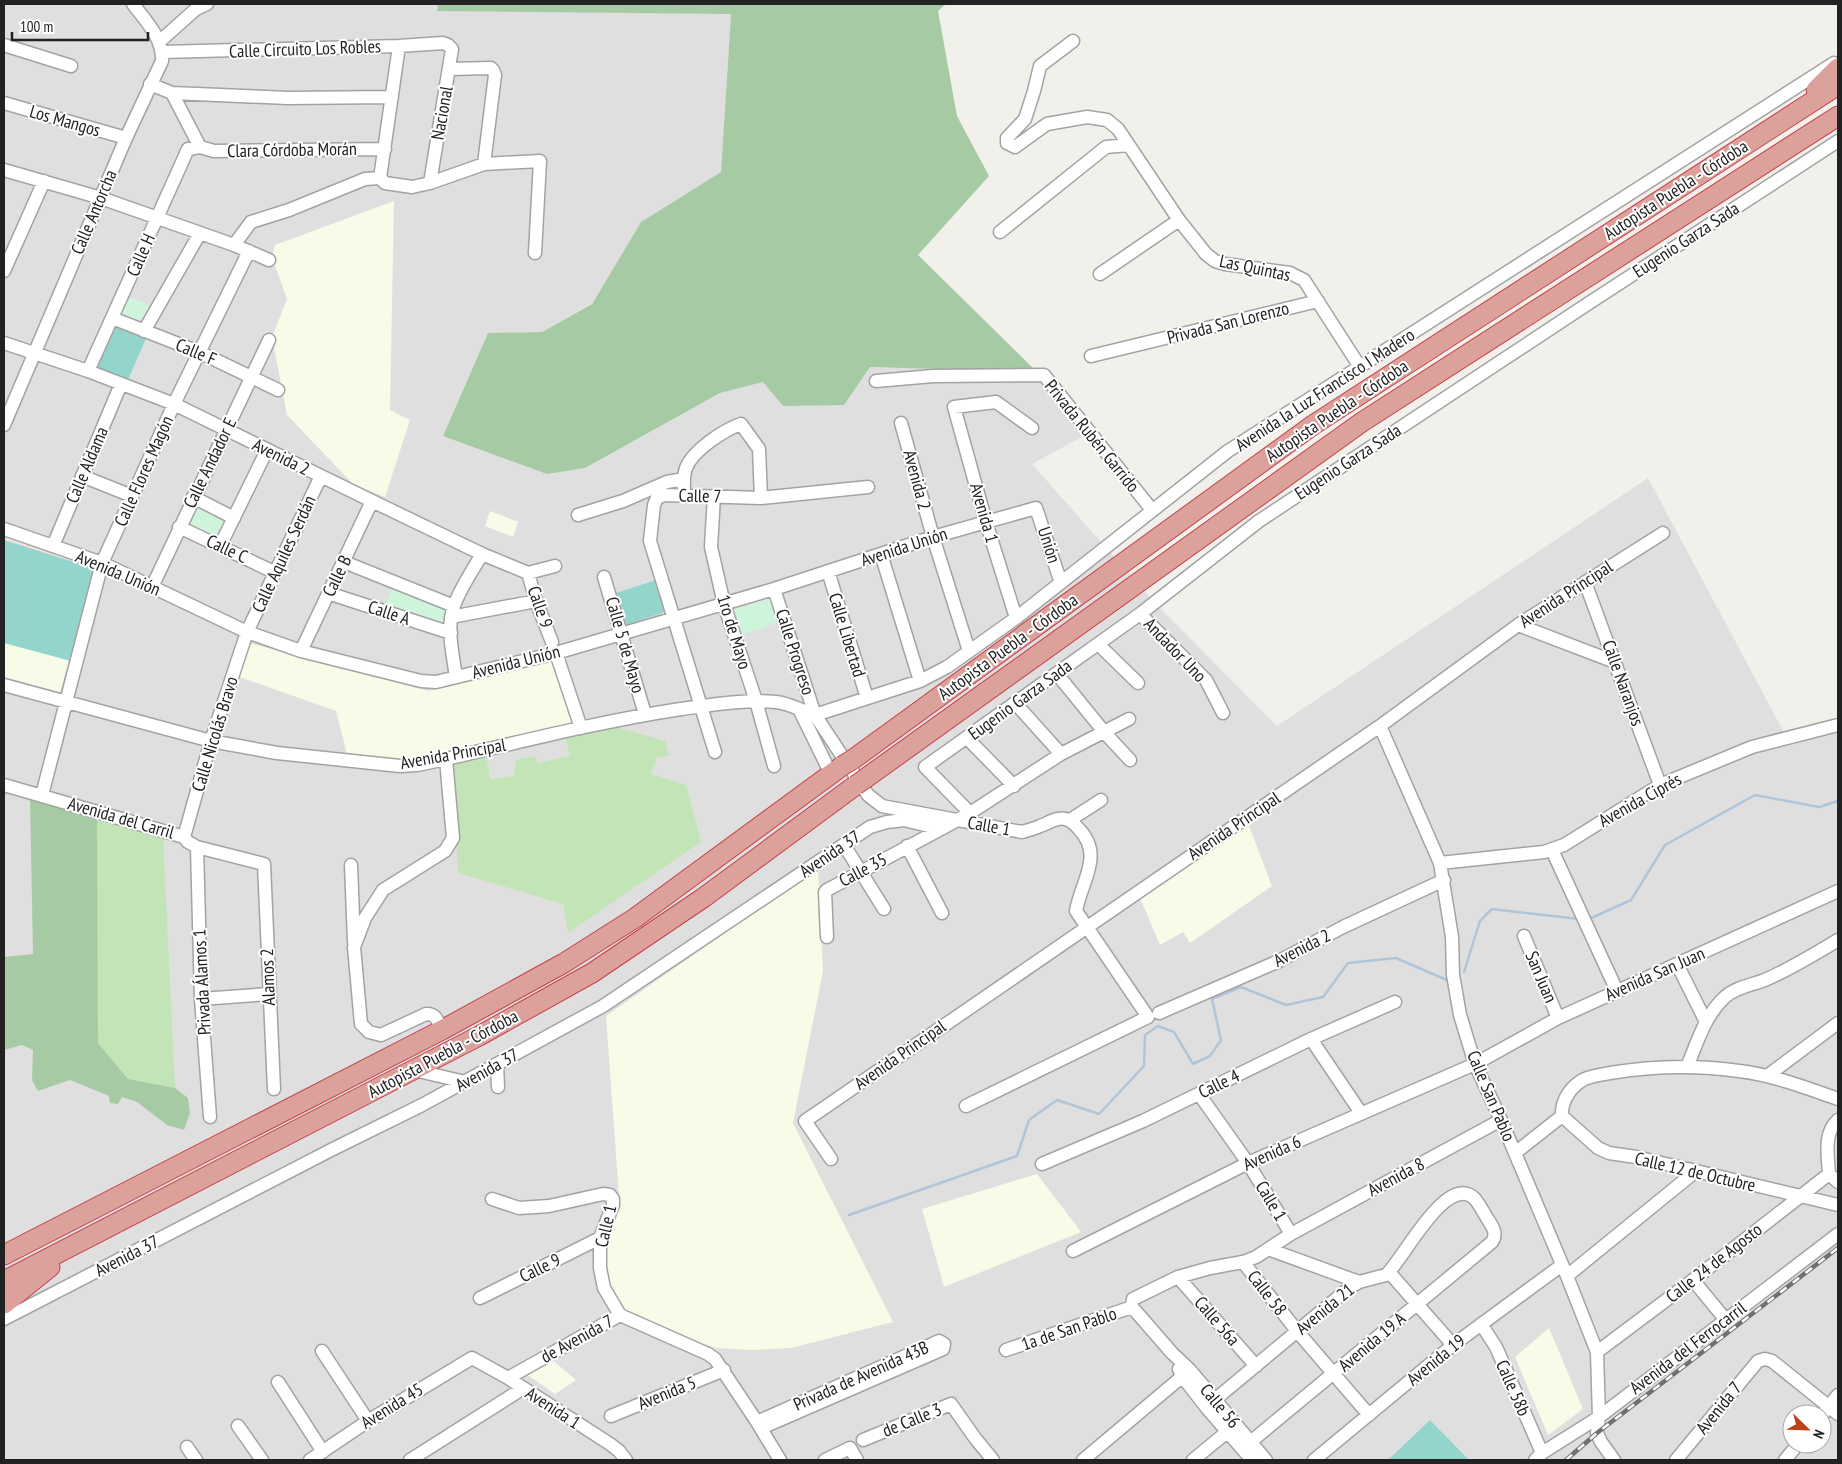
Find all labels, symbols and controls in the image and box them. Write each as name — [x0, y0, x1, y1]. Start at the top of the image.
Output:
scale bar — [12, 10, 149, 42]
text: 100 m — [20, 17, 53, 36]
street label: Calle Circuito Los Robles — [229, 34, 381, 63]
street label: Nacional — [425, 83, 458, 142]
street label: Los Mangos — [27, 99, 103, 142]
street label: Autopista Puebla - Córdoba — [1599, 134, 1752, 245]
street label: Clara Córdoba Morán — [227, 137, 357, 162]
street label: Calle Antorcha — [65, 166, 122, 258]
street label: Eugenio Garza Sada — [1628, 197, 1743, 283]
street label: Calle H — [121, 230, 160, 280]
street label: Las Quintas — [1217, 249, 1293, 286]
street label: Privada San Lorenzo — [1165, 296, 1291, 349]
street label: Avenida la Luz Francisco I Madero — [1231, 323, 1419, 456]
street label: Calle F — [172, 333, 220, 370]
street label: Autopista Puebla - Córdoba — [1261, 354, 1413, 467]
street label: Privada Rubén Garrido — [1040, 375, 1145, 497]
street label: Calle Flores Magón — [109, 412, 178, 530]
street label: Calle Andador E — [178, 414, 241, 512]
street label: Eugenio Garza Sada — [1290, 419, 1405, 505]
street label: Calle Aldama — [60, 423, 113, 507]
street label: Avenida 2 — [249, 433, 314, 480]
street label: Avenida 2 — [898, 447, 936, 512]
street label: Avenida 1 — [965, 480, 1004, 545]
street label: Calle 7 — [678, 484, 722, 507]
street label: Calle Aquiles Serdán — [246, 492, 321, 616]
street label: Avenida Unión — [858, 522, 950, 571]
street label: Unión — [1033, 524, 1066, 566]
street label: Calle C — [203, 529, 252, 568]
street label: Avenida Unión — [72, 544, 164, 601]
street label: Calle B — [317, 551, 356, 600]
street label: Avenida Principal — [1515, 554, 1617, 632]
street label: Calle 9 — [523, 583, 558, 631]
street label: Autopista Puebla - Córdoba — [933, 588, 1082, 705]
street label: Calle Libertad — [824, 590, 871, 680]
street label: 1ro de Mayo — [712, 592, 757, 672]
street label: Calle 5 de Mayo — [601, 594, 650, 696]
street label: Calle A — [365, 595, 414, 630]
street label: Calle Progreso — [771, 606, 820, 698]
street label: Andador Uno — [1139, 613, 1212, 687]
street label: Calle Naranjos — [1597, 637, 1650, 729]
street label: Avenida Unión — [470, 639, 562, 684]
street label: Eugenio Garza Sada — [963, 654, 1076, 745]
street label: Calle Nicolás Bravo — [186, 673, 243, 794]
street label: Avenida Principal — [398, 733, 508, 774]
street label: Avenida Ciprés — [1594, 767, 1685, 832]
street label: Avenida Principal — [1183, 786, 1285, 865]
street label: Avenida del Carril — [65, 791, 178, 844]
street label: Calle 1 — [966, 810, 1012, 841]
street label: Avenida 37 — [795, 825, 865, 882]
street label: Calle 35 — [835, 847, 891, 892]
street label: Avenida 2 — [1269, 923, 1334, 972]
street label: Privada Álamos 1 — [187, 928, 216, 1036]
street label: Avenida San Juan — [1601, 941, 1708, 1006]
street label: Alamos 2 — [255, 948, 280, 1006]
street label: San Juan — [1520, 948, 1563, 1006]
street label: Autopista Puebla - Córdoba — [364, 1004, 522, 1103]
street label: Avenida Principal — [849, 1014, 951, 1095]
street label: Avenida 37 — [451, 1043, 523, 1096]
street label: Calle San Pablo — [1462, 1047, 1521, 1145]
street label: Calle 4 — [1194, 1064, 1243, 1103]
street label: Avenida 6 — [1239, 1130, 1304, 1175]
street label: Calle 12 de Octubre — [1633, 1146, 1758, 1197]
street label: Avenida 8 — [1363, 1152, 1428, 1201]
street label: Calle 1 — [1251, 1176, 1292, 1225]
street label: Calle 1 — [589, 1202, 622, 1249]
street label: Calle 24 de Agosto — [1661, 1218, 1767, 1307]
street label: Avenida 37 — [91, 1230, 163, 1282]
street label: Calle 9 — [515, 1248, 564, 1287]
street label: Calle 58 — [1243, 1265, 1292, 1320]
street label: Avenida 21 — [1291, 1278, 1359, 1339]
street label: Calle 56a — [1190, 1291, 1245, 1350]
street label: Avenida del Ferrocarril — [1625, 1296, 1751, 1399]
street label: 1a de San Pablo — [1018, 1301, 1120, 1356]
street label: Avenida 19 A — [1333, 1306, 1410, 1376]
street label: de Avenida 7 — [536, 1309, 617, 1368]
street label: Avenida 19 — [1402, 1329, 1470, 1390]
street label: Privada de Avenida 43B — [790, 1335, 932, 1416]
street label: Calle 58b — [1491, 1356, 1536, 1420]
street label: Avenida 5 — [634, 1370, 699, 1415]
street label: Avenida 45 — [356, 1377, 427, 1434]
street label: Avenida 7 — [1690, 1377, 1747, 1439]
street label: Calle 56 — [1195, 1379, 1246, 1433]
street label: Avenida 1 — [521, 1381, 585, 1434]
street label: de Calle 3 — [879, 1397, 945, 1442]
north arrow — [1782, 1404, 1832, 1454]
text: N — [1809, 1427, 1829, 1441]

